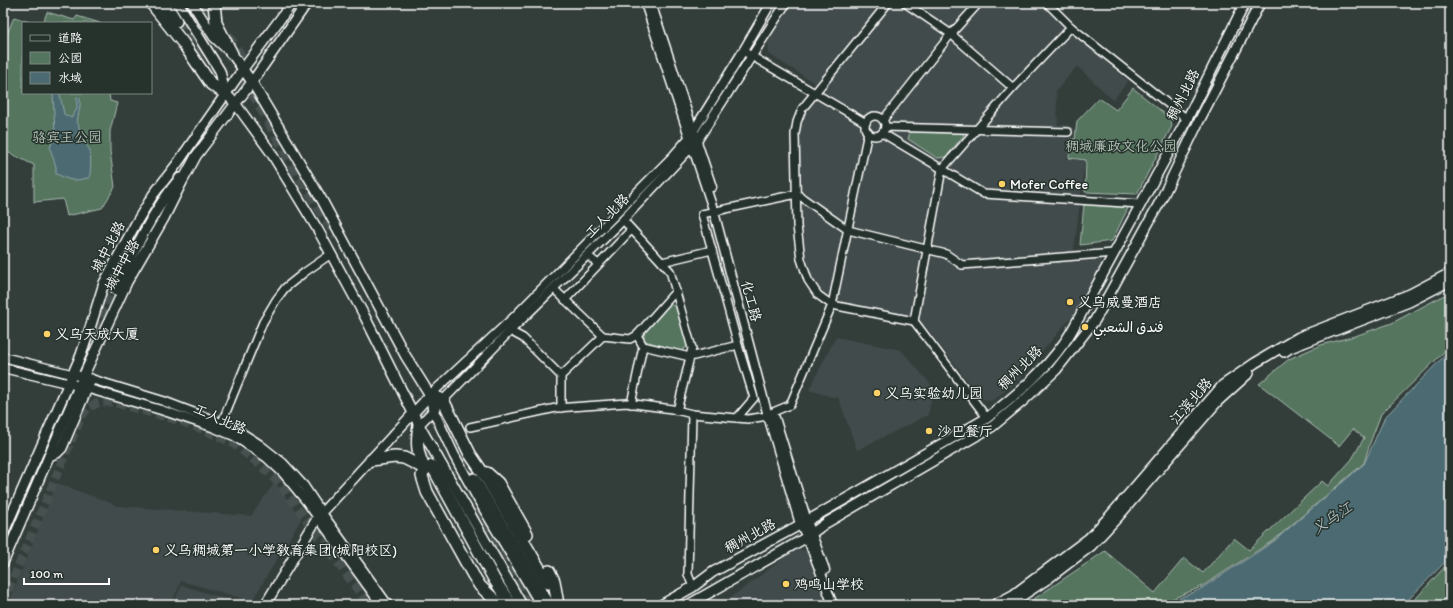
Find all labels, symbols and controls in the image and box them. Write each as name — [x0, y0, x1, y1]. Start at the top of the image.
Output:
legend — [22, 22, 152, 94]
text: 道路 — [58, 31, 82, 45]
text: 公园 — [58, 51, 82, 65]
street label: 稠州北路 — [1163, 66, 1203, 124]
text: 水域 — [58, 71, 82, 85]
park label: 骆宾王公园 — [32, 129, 102, 146]
park label: 稠城廉政文化公园 — [1065, 138, 1177, 155]
place label: Mofer Coffee — [1010, 176, 1088, 193]
marker: Mofer Coffee — [997, 179, 1007, 189]
street label: 工人北路 — [581, 190, 633, 242]
street label: 城中北路 — [87, 218, 129, 276]
street label: 城中中路 — [101, 236, 143, 294]
street label: 化工路 — [737, 279, 765, 323]
place label: 义乌威曼酒店 — [1078, 294, 1162, 311]
marker: 义乌威曼酒店 — [1065, 297, 1075, 307]
place label: فندق الشعبي — [1093, 319, 1164, 340]
marker: فندق الشعبي — [1080, 322, 1090, 332]
place label: 义乌天成大厦 — [55, 326, 139, 343]
marker: 义乌天成大厦 — [42, 329, 52, 339]
street label: 稠州北路 — [994, 342, 1046, 394]
street label: 江滨北路 — [1166, 374, 1216, 428]
place label: 义乌实验幼儿园 — [885, 385, 983, 402]
marker: 义乌实验幼儿园 — [872, 388, 882, 398]
street label: 工人北路 — [191, 400, 249, 438]
place label: 沙巴餐厅 — [937, 423, 993, 440]
marker: 沙巴餐厅 — [924, 426, 934, 436]
water label: 义乌江 — [1308, 497, 1357, 538]
street label: 稠州北路 — [721, 515, 779, 557]
place label: 义乌稠城第一小学教育集团(城阳校区) — [164, 542, 397, 559]
marker: 义乌稠城第一小学教育集团(城阳校区) — [151, 545, 161, 555]
scale bar — [24, 560, 109, 586]
text: 100 m — [30, 567, 63, 581]
place label: 鸡鸣山学校 — [794, 576, 864, 593]
marker: 鸡鸣山学校 — [781, 579, 791, 589]

